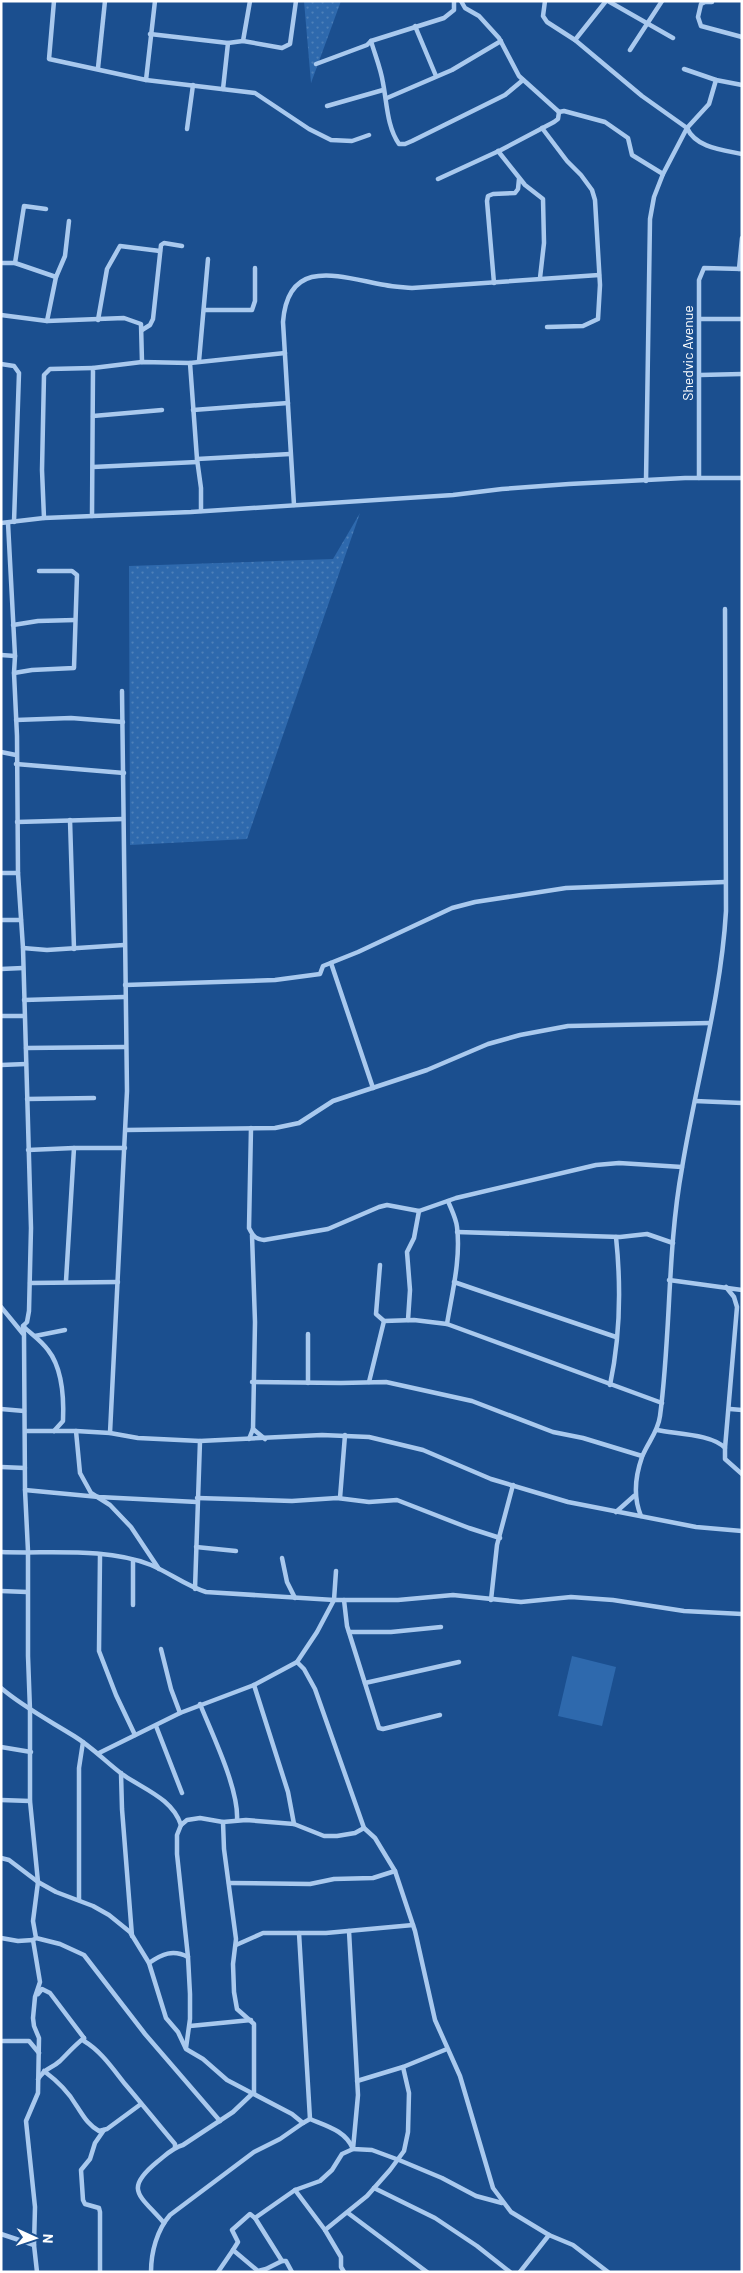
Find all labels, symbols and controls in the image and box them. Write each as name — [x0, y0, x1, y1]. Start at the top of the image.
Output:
street label: Shedvic Avenue — [679, 305, 696, 401]
north arrow — [10, 2213, 60, 2263]
text: N — [40, 2234, 57, 2244]

